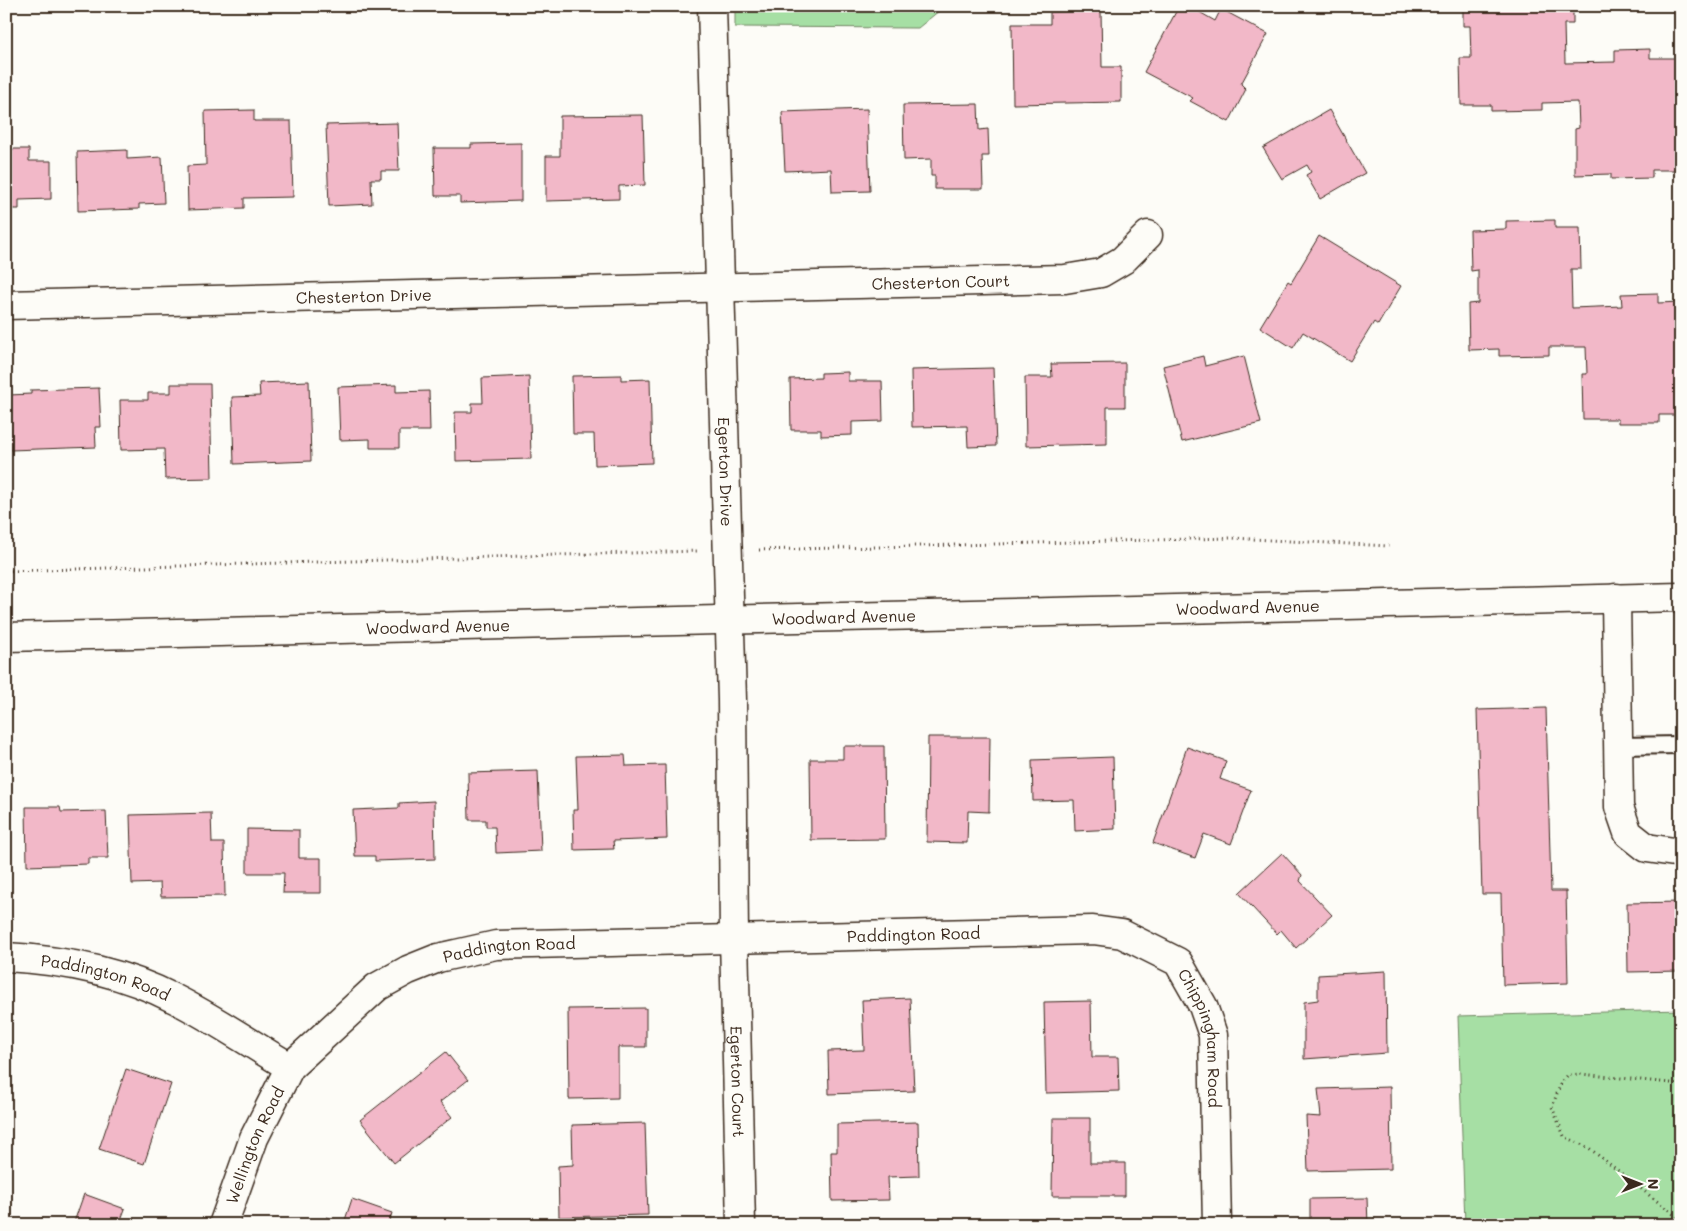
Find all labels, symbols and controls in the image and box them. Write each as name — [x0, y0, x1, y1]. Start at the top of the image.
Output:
street label: Chesterton Court — [871, 269, 1010, 294]
street label: Chesterton Drive — [296, 284, 432, 308]
street label: Egerton Drive — [714, 417, 738, 527]
street label: Woodward Avenue — [1175, 595, 1320, 619]
street label: Woodward Avenue — [771, 604, 916, 629]
street label: Woodward Avenue — [365, 614, 510, 638]
street label: Paddington Road — [847, 922, 981, 946]
street label: Paddington Road — [441, 932, 576, 967]
street label: Paddington Road — [40, 949, 174, 1005]
street label: Chippingham Road — [1174, 965, 1226, 1108]
street label: Egerton Court — [726, 1026, 750, 1138]
street label: Wellington Road — [220, 1083, 288, 1206]
north arrow — [1614, 1158, 1664, 1208]
text: N — [1644, 1179, 1663, 1189]

